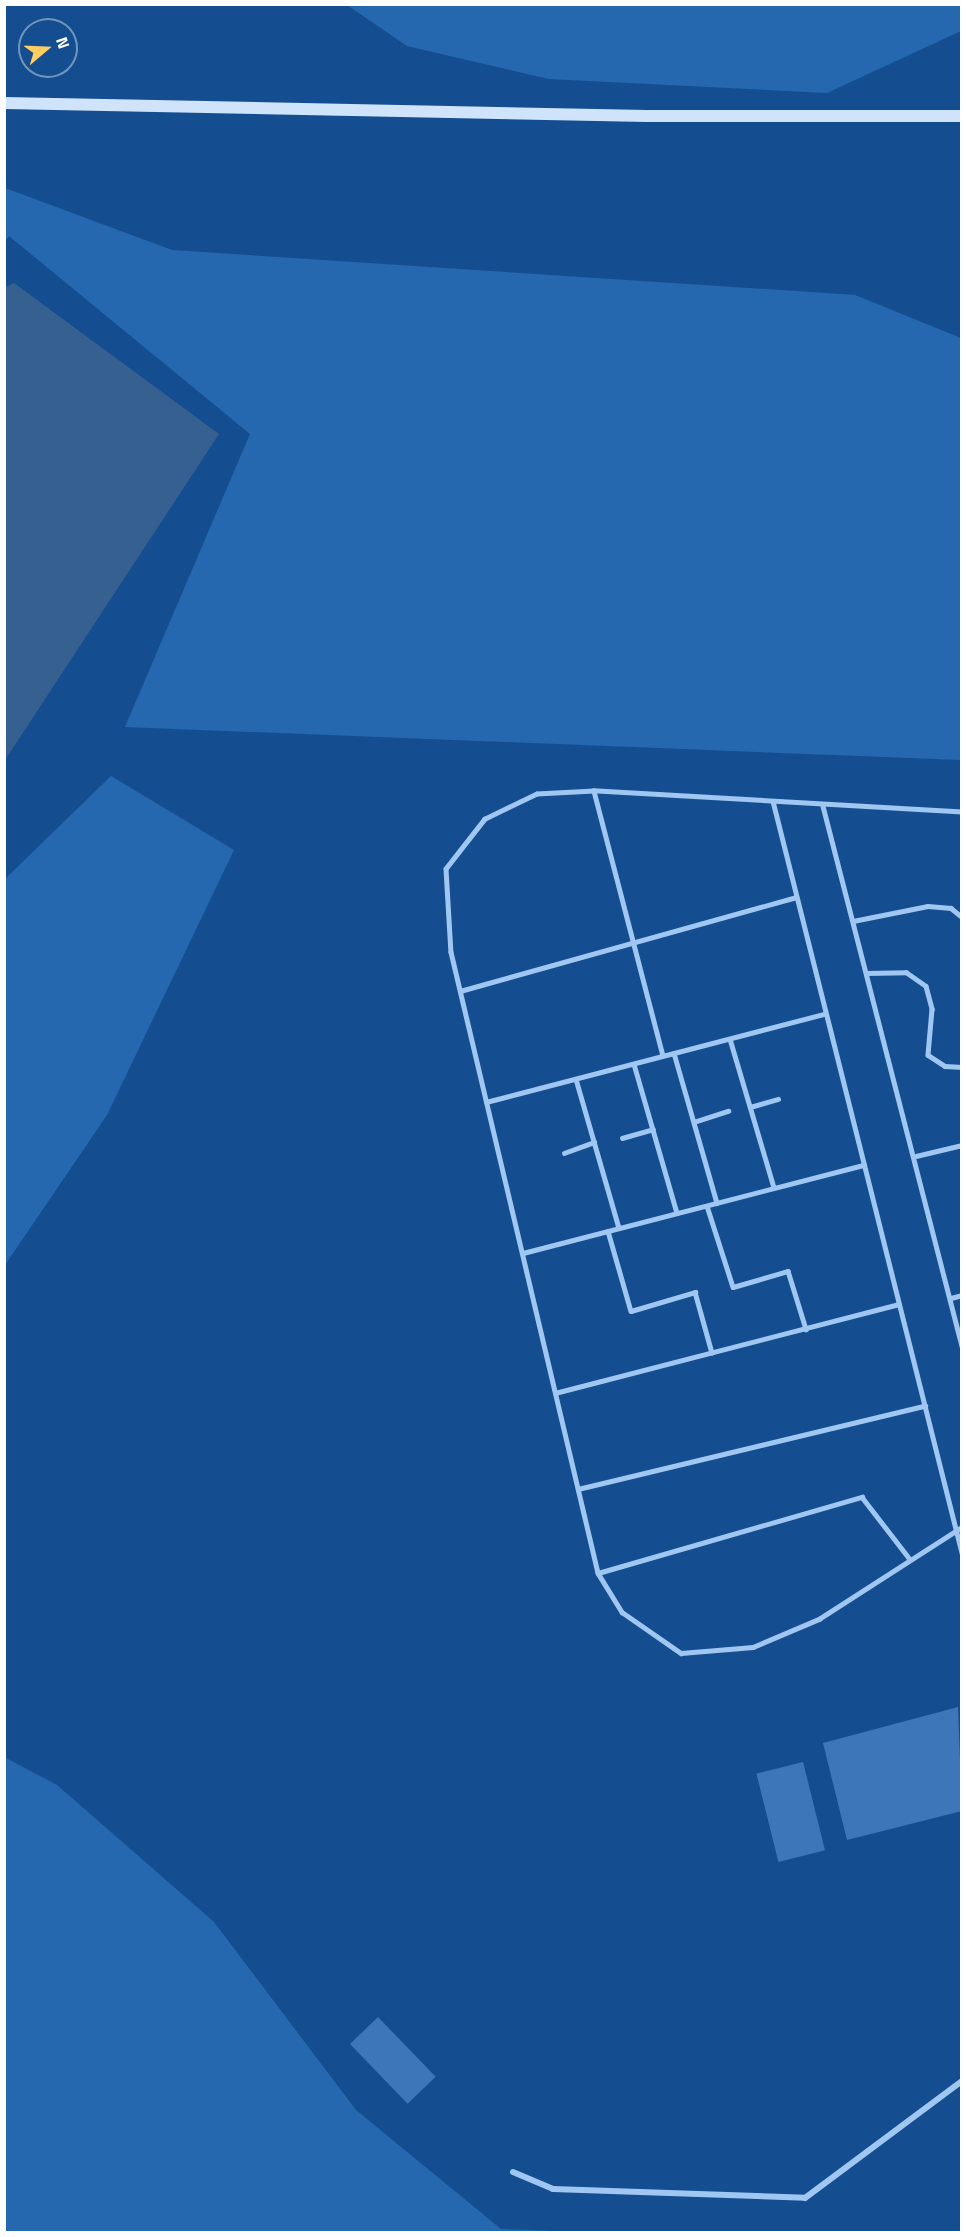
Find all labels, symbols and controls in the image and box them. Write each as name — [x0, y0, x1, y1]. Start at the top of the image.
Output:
north arrow — [18, 18, 78, 78]
text: N — [50, 34, 76, 52]

